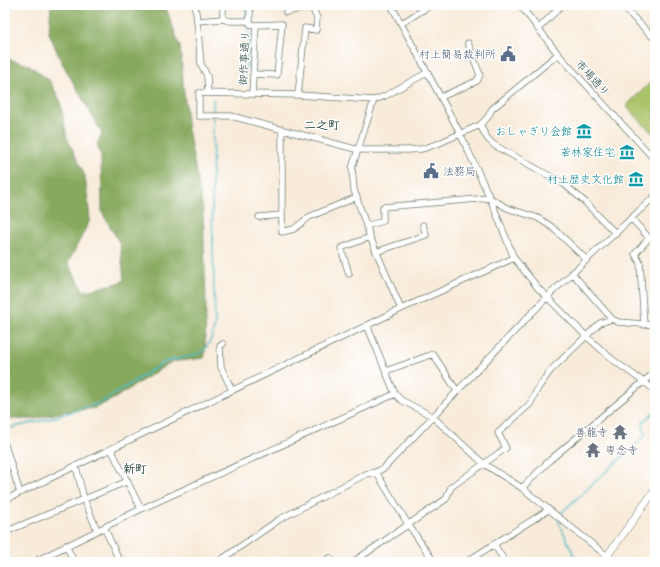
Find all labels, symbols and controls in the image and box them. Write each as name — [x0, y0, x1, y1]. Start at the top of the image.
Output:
street label: 御作事通り — [236, 30, 252, 86]
public building icon: 村上簡易裁判所 — [499, 45, 517, 63]
place label: 村上簡易裁判所 — [419, 47, 496, 61]
street label: 市場通り — [573, 57, 613, 99]
district label: 二之町 — [304, 117, 340, 132]
museum icon: おしゃぎり会館 — [575, 122, 593, 140]
place label: おしゃぎり会館 — [495, 124, 572, 138]
museum icon: 若林家住宅 — [618, 143, 636, 161]
place label: 若林家住宅 — [560, 145, 615, 159]
public building icon: 法務局 — [422, 162, 440, 180]
place label: 法務局 — [443, 164, 476, 178]
museum icon: 村上歴史文化館 — [627, 170, 645, 188]
place label: 村上歴史文化館 — [547, 172, 624, 186]
temple icon: 善龍寺 — [611, 423, 629, 441]
place label: 善龍寺 — [575, 425, 608, 439]
temple icon: 専念寺 — [584, 441, 602, 459]
place label: 専念寺 — [605, 443, 638, 457]
district label: 新町 — [123, 461, 147, 476]

